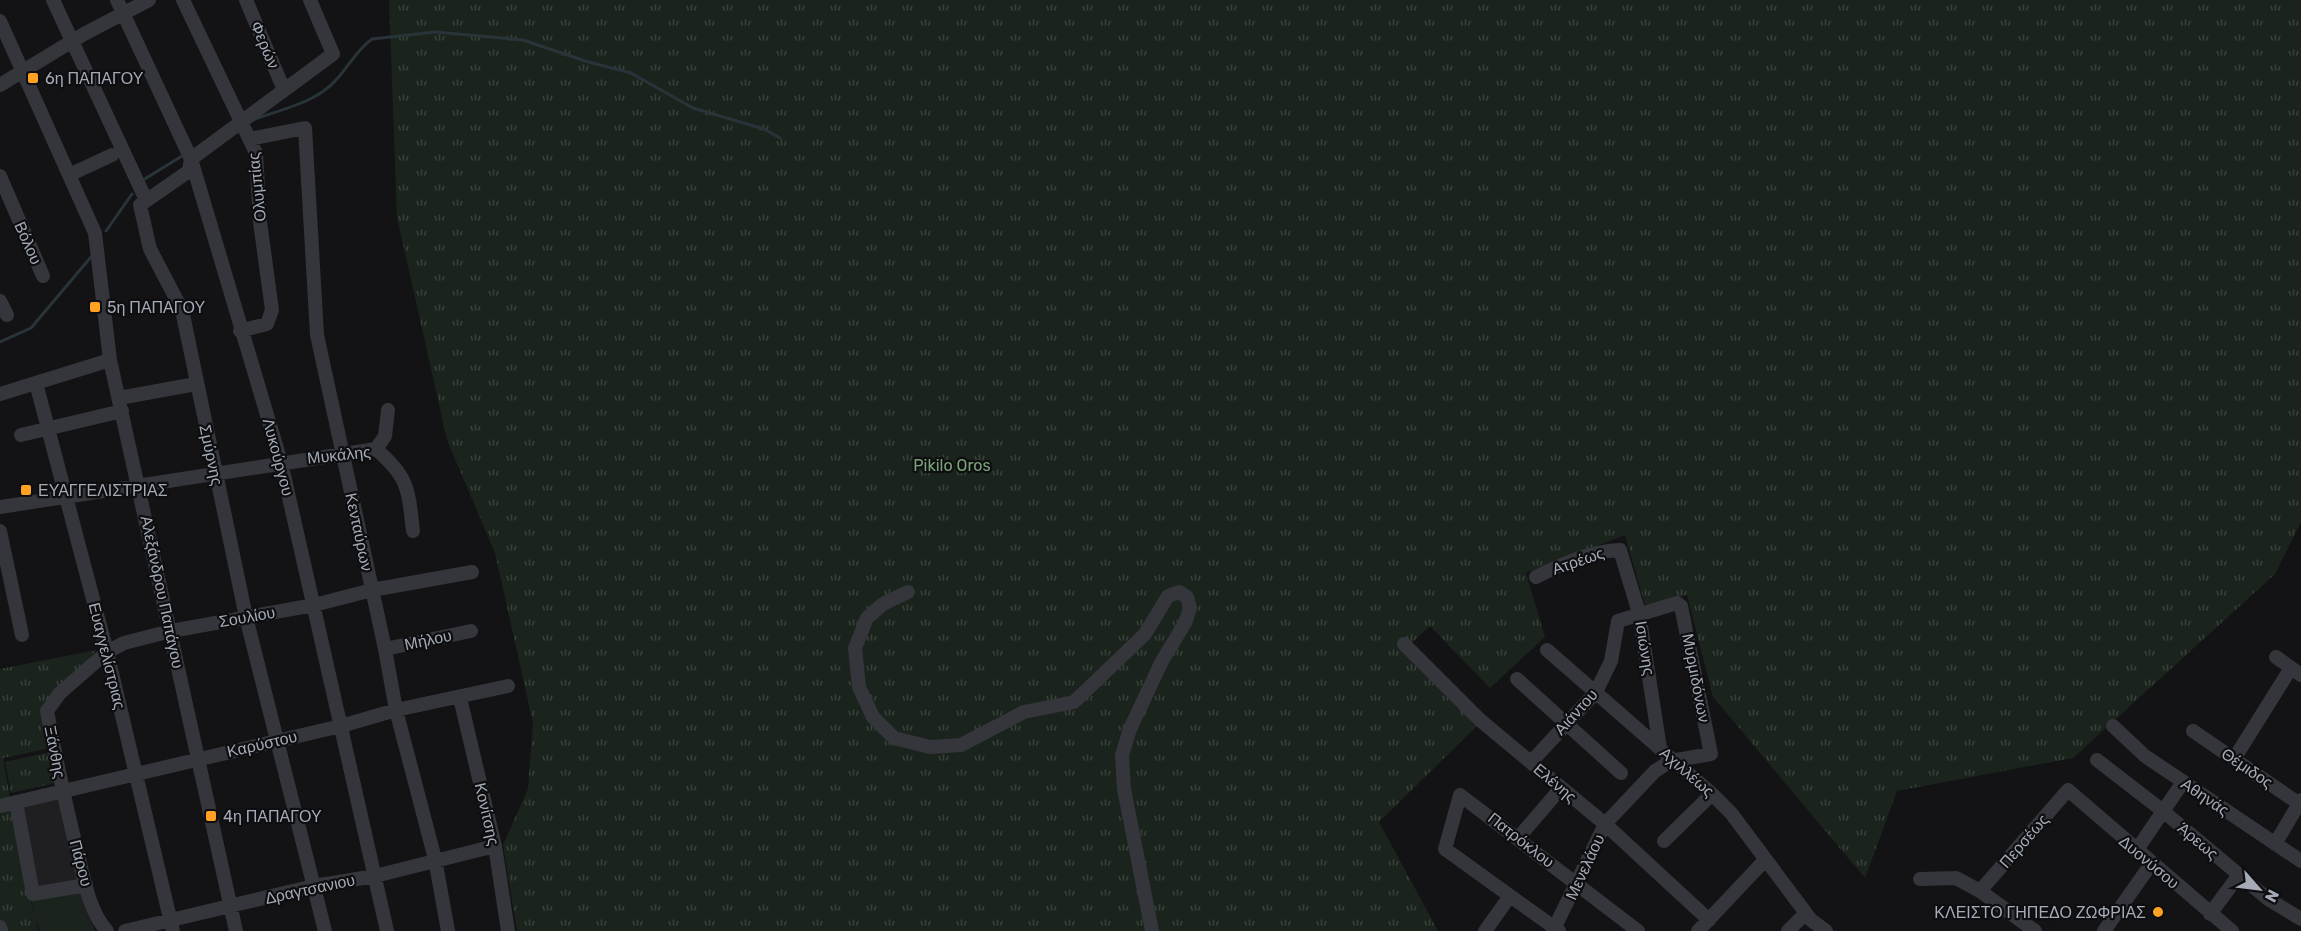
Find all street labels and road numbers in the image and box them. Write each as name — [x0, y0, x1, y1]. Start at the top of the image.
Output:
street label: Φερών — [247, 19, 283, 71]
street label: Ολυμπίας — [244, 151, 270, 223]
street label: Βόλου — [10, 219, 46, 267]
street label: Λυκούργου — [259, 416, 297, 498]
street label: Σμύρνης — [195, 423, 227, 487]
street label: Μυκάλης — [306, 442, 372, 468]
street label: Κενταύρων — [341, 491, 377, 573]
street label: Αλεξάνδρου Παπάγου — [137, 514, 187, 670]
street label: Ατρέως — [1550, 543, 1607, 579]
street label: Ευαγγελίστριας — [85, 601, 129, 712]
street label: Σουλίου — [217, 603, 277, 631]
street label: Ισιώνης — [1631, 619, 1659, 677]
street label: Μήλου — [403, 626, 453, 654]
street label: Μυρμιδόνων — [1678, 632, 1714, 724]
street label: Αιάντου — [1550, 685, 1602, 739]
street label: Ξάνθης — [41, 724, 69, 780]
street label: Καρύστου — [225, 727, 299, 761]
street label: Αχιλλέως — [1656, 743, 1718, 801]
street label: Θέμιδος — [2218, 744, 2277, 792]
street label: Ελένης — [1530, 760, 1581, 807]
street label: Αθηνάς — [2178, 774, 2233, 820]
street label: Κονίτσης — [471, 781, 503, 847]
street label: Πατρόκλου — [1484, 808, 1558, 872]
street label: Περσέως — [1996, 810, 2053, 872]
street label: Άρεως — [2174, 819, 2222, 864]
street label: Μενελάου — [1562, 831, 1608, 903]
street label: Δυονύσου — [2115, 831, 2183, 893]
street label: Πάρου — [66, 838, 96, 888]
street label: Δραγτσανιου — [263, 870, 357, 908]

